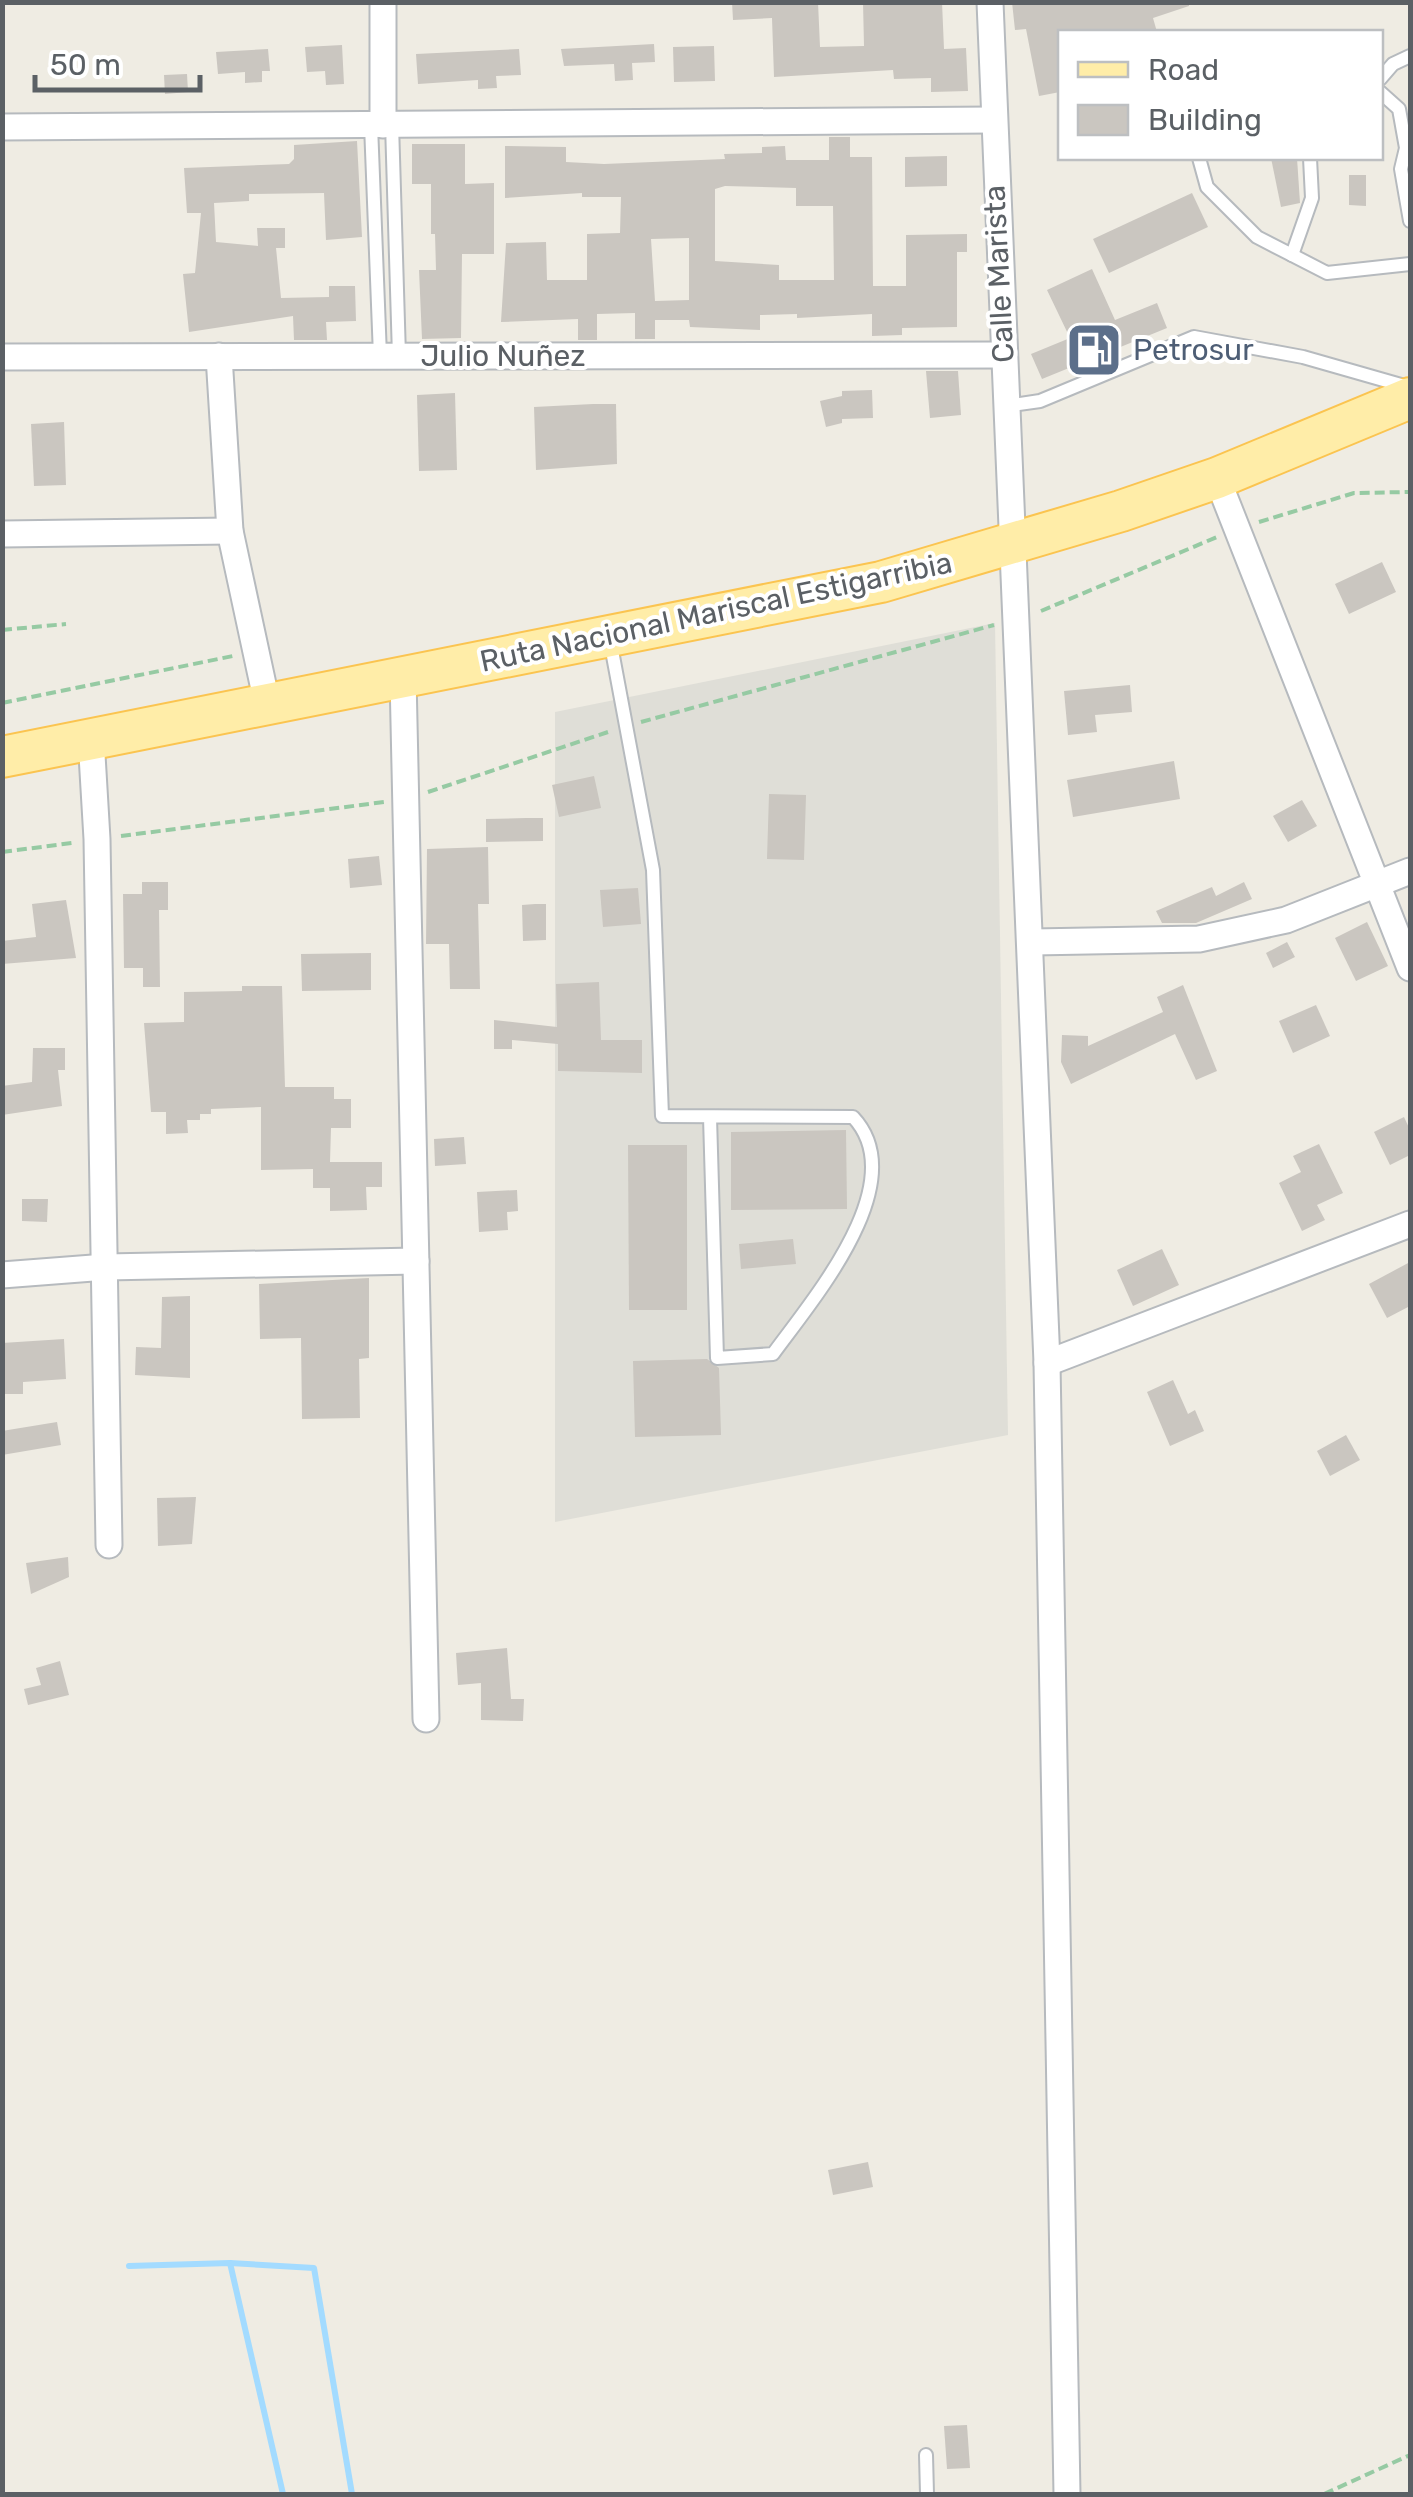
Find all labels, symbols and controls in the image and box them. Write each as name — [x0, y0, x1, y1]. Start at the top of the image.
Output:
scale bar — [35, 30, 200, 92]
legend — [1058, 30, 1383, 160]
text: 50 m — [50, 47, 121, 83]
text: Road — [1148, 52, 1219, 88]
text: Building — [1148, 102, 1262, 138]
street label: Calle Marista — [976, 184, 1022, 364]
fuel station icon: Petrosur — [1064, 320, 1124, 380]
place label: Petrosur — [1133, 332, 1254, 368]
street label: Julio Nuñez — [420, 338, 586, 374]
street label: Ruta Nacional Mariscal Estigarribia — [477, 544, 955, 680]

